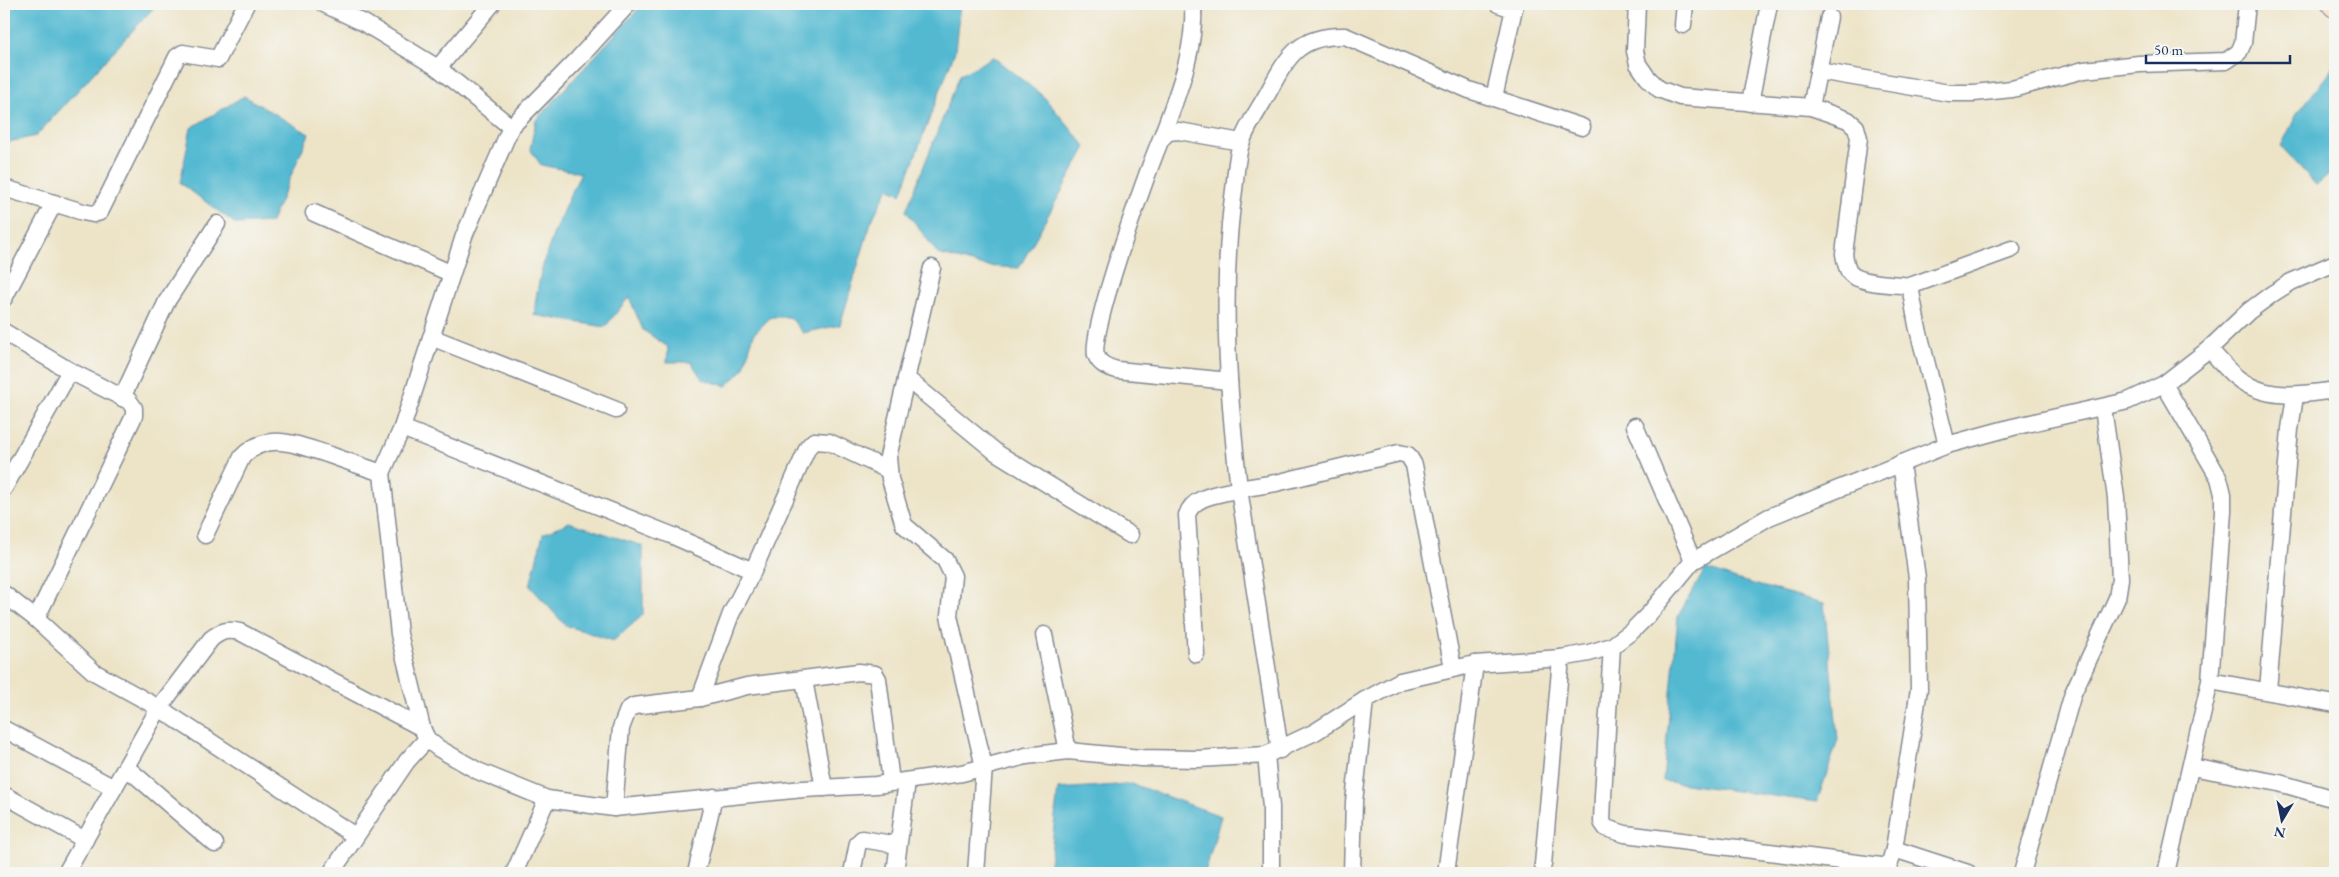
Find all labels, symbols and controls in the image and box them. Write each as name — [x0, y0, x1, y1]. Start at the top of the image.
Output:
scale bar — [2146, 32, 2290, 64]
text: 50 m — [2154, 40, 2183, 59]
north arrow — [2256, 794, 2306, 844]
text: N — [2272, 823, 2287, 843]

